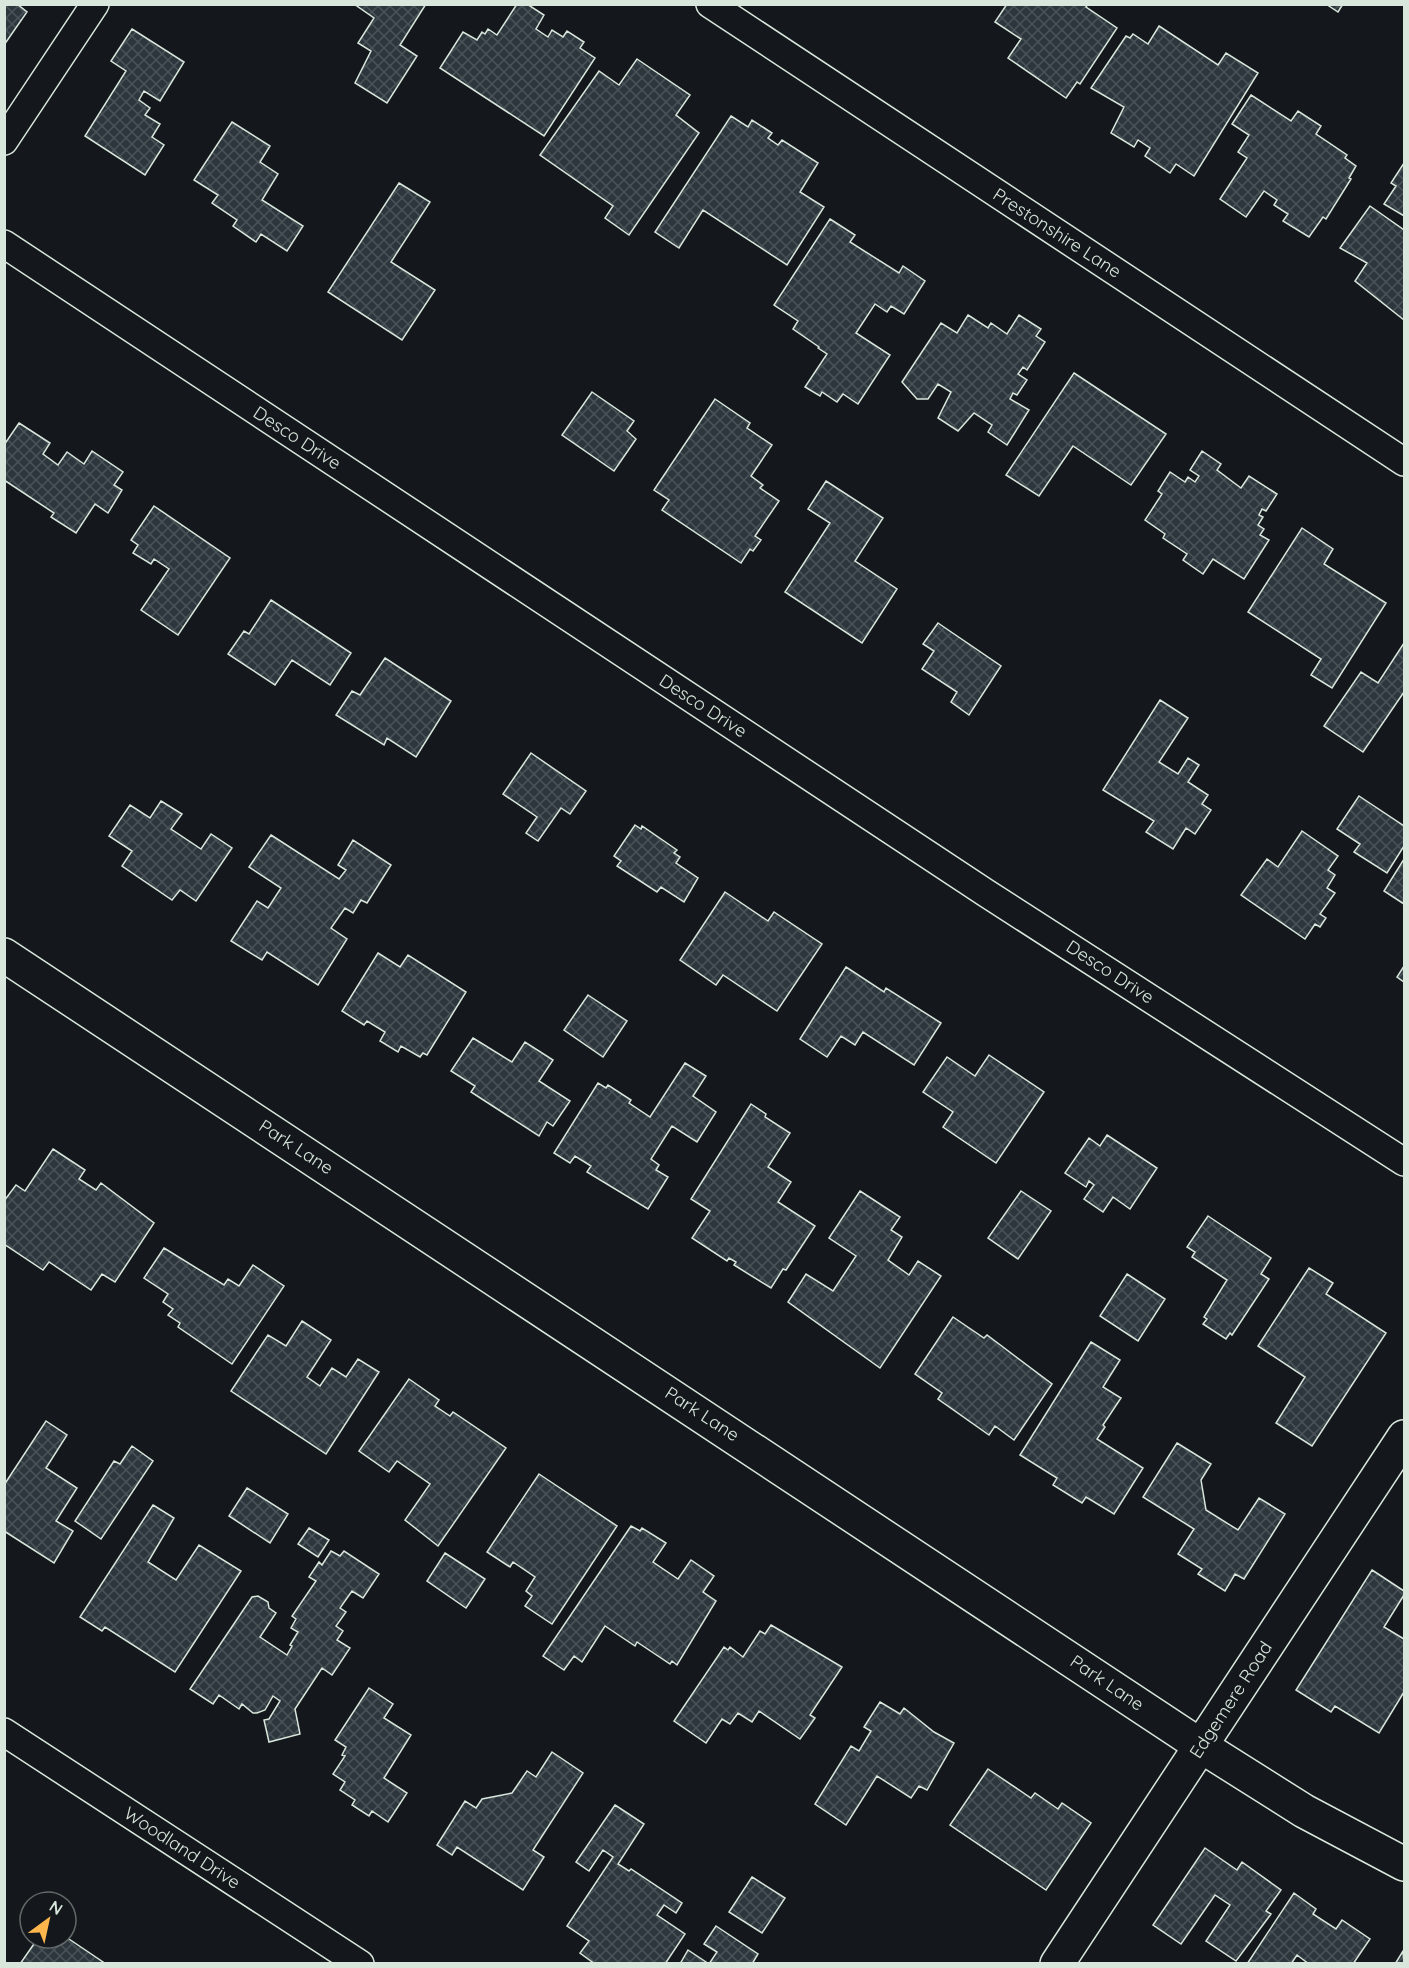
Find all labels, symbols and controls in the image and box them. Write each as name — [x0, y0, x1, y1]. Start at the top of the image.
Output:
street label: Prestonshire Lane — [989, 183, 1126, 283]
street label: Desco Drive — [249, 401, 346, 474]
street label: Desco Drive — [655, 669, 752, 742]
street label: Desco Drive — [1062, 935, 1159, 1008]
street label: Park Lane — [255, 1114, 338, 1179]
street label: Park Lane — [661, 1381, 744, 1446]
street label: Edgemere Road — [1184, 1637, 1277, 1763]
street label: Park Lane — [1066, 1650, 1149, 1716]
street label: Woodland Drive — [120, 1801, 245, 1894]
north arrow — [18, 1890, 78, 1950]
text: N — [46, 1896, 67, 1919]

